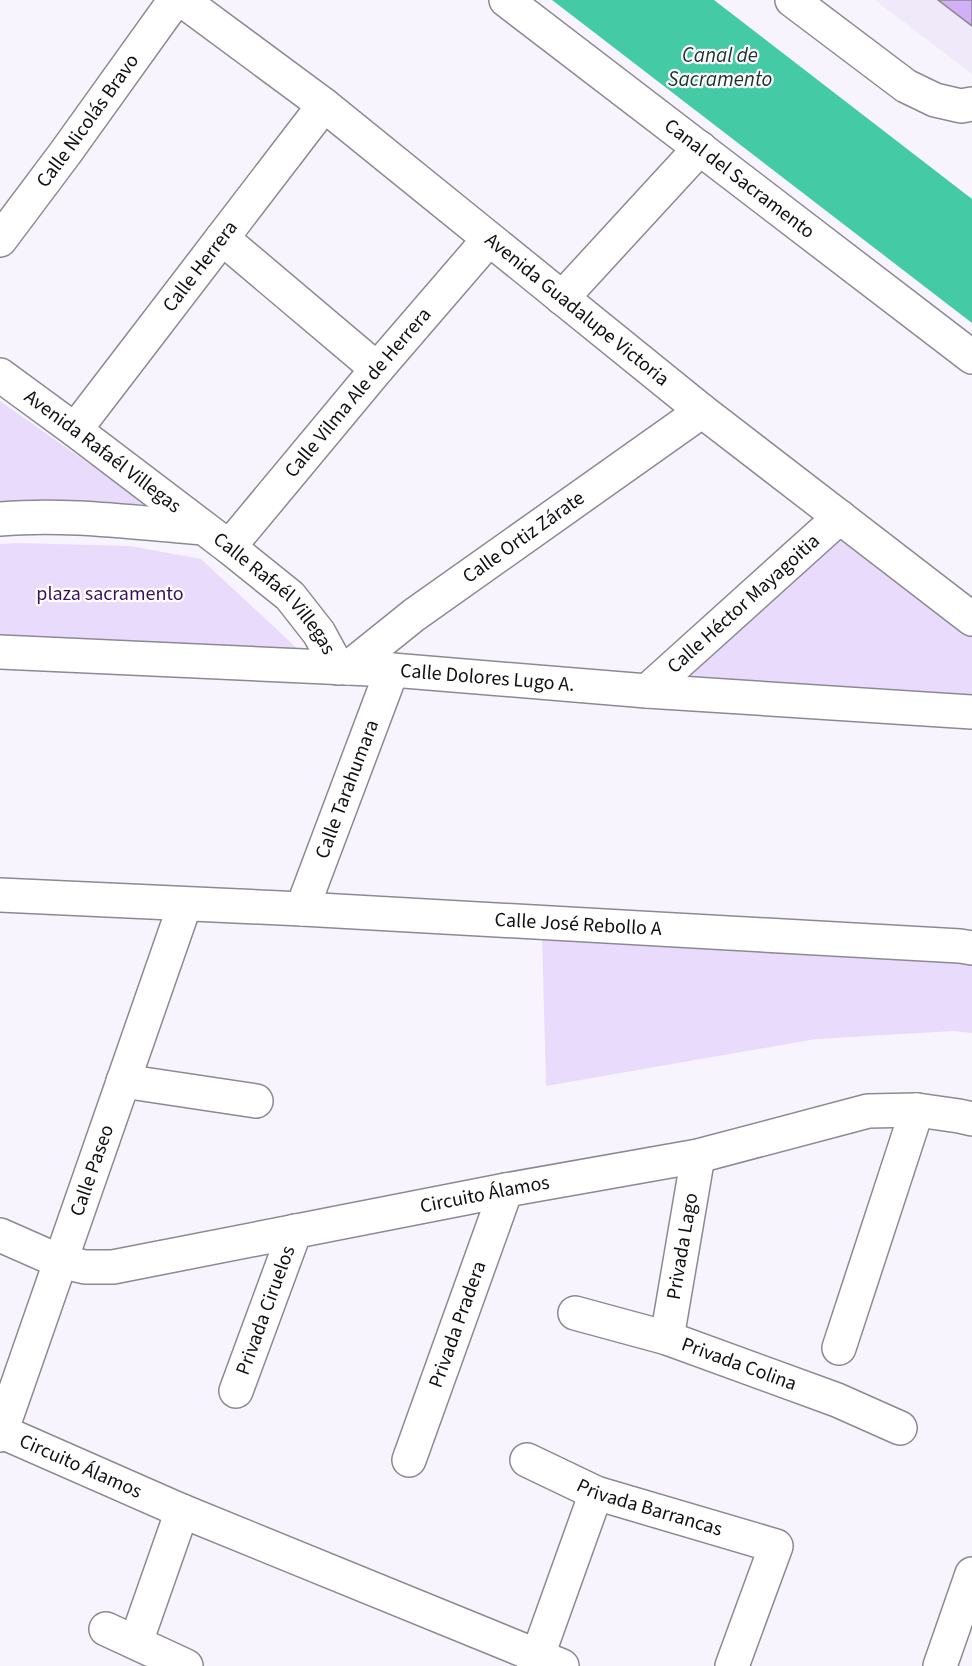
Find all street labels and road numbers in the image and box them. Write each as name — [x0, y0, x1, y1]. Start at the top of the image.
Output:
street label: Calle Nicolás Bravo — [30, 48, 146, 194]
street label: Canal del Sacramento — [658, 112, 821, 246]
street label: Calle Herrera — [156, 215, 244, 318]
street label: Avenida Guadalupe Victoria — [479, 226, 675, 393]
street label: Calle Vilma Ale de Herrera — [278, 302, 438, 484]
street label: Avenida Rafaél Villegas — [18, 383, 187, 520]
street label: Calle Ortiz Zárate — [457, 484, 590, 590]
street label: Calle Rafaél Villegas — [207, 526, 342, 660]
street label: Calle Héctor Mayagoitia — [661, 528, 826, 680]
street label: Calle Dolores Lugo A. — [399, 657, 576, 699]
street label: Calle Tarahumara — [308, 716, 386, 863]
street label: Calle José Rebollo A — [494, 906, 663, 943]
street label: Calle Paseo — [63, 1121, 121, 1220]
street label: Circuito Álamos — [418, 1169, 552, 1221]
street label: Privada Lago — [660, 1191, 705, 1302]
street label: Privada Ciruelos — [229, 1242, 302, 1379]
street label: Privada Pradera — [422, 1257, 493, 1392]
street label: Privada Colina — [677, 1330, 801, 1398]
street label: Circuito Álamos — [15, 1427, 146, 1506]
street label: Privada Barrancas — [572, 1472, 726, 1543]

